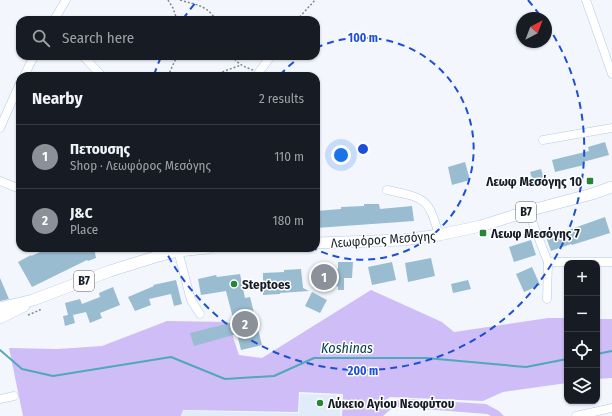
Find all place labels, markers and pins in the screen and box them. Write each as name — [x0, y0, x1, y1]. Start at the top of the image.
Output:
centre of rings — [356, 142, 370, 156]
place label: Λεωφ Μεσόγης 10 — [485, 174, 582, 189]
marker: Λεωφ Μεσόγης 10 — [585, 176, 595, 186]
place label: Λεωφ Μεσόγης 7 — [490, 226, 580, 241]
marker: Λεωφ Μεσόγης 7 — [478, 228, 488, 238]
pin: 1 — [311, 262, 337, 292]
place label: Steptoes — [242, 277, 291, 292]
marker: Steptoes — [229, 279, 239, 289]
pin: 2 — [232, 309, 258, 339]
place label: Λύκειο Αγίου Νεοφύτου — [327, 396, 455, 411]
marker: Λύκειο Αγίου Νεοφύτου — [315, 398, 325, 408]

